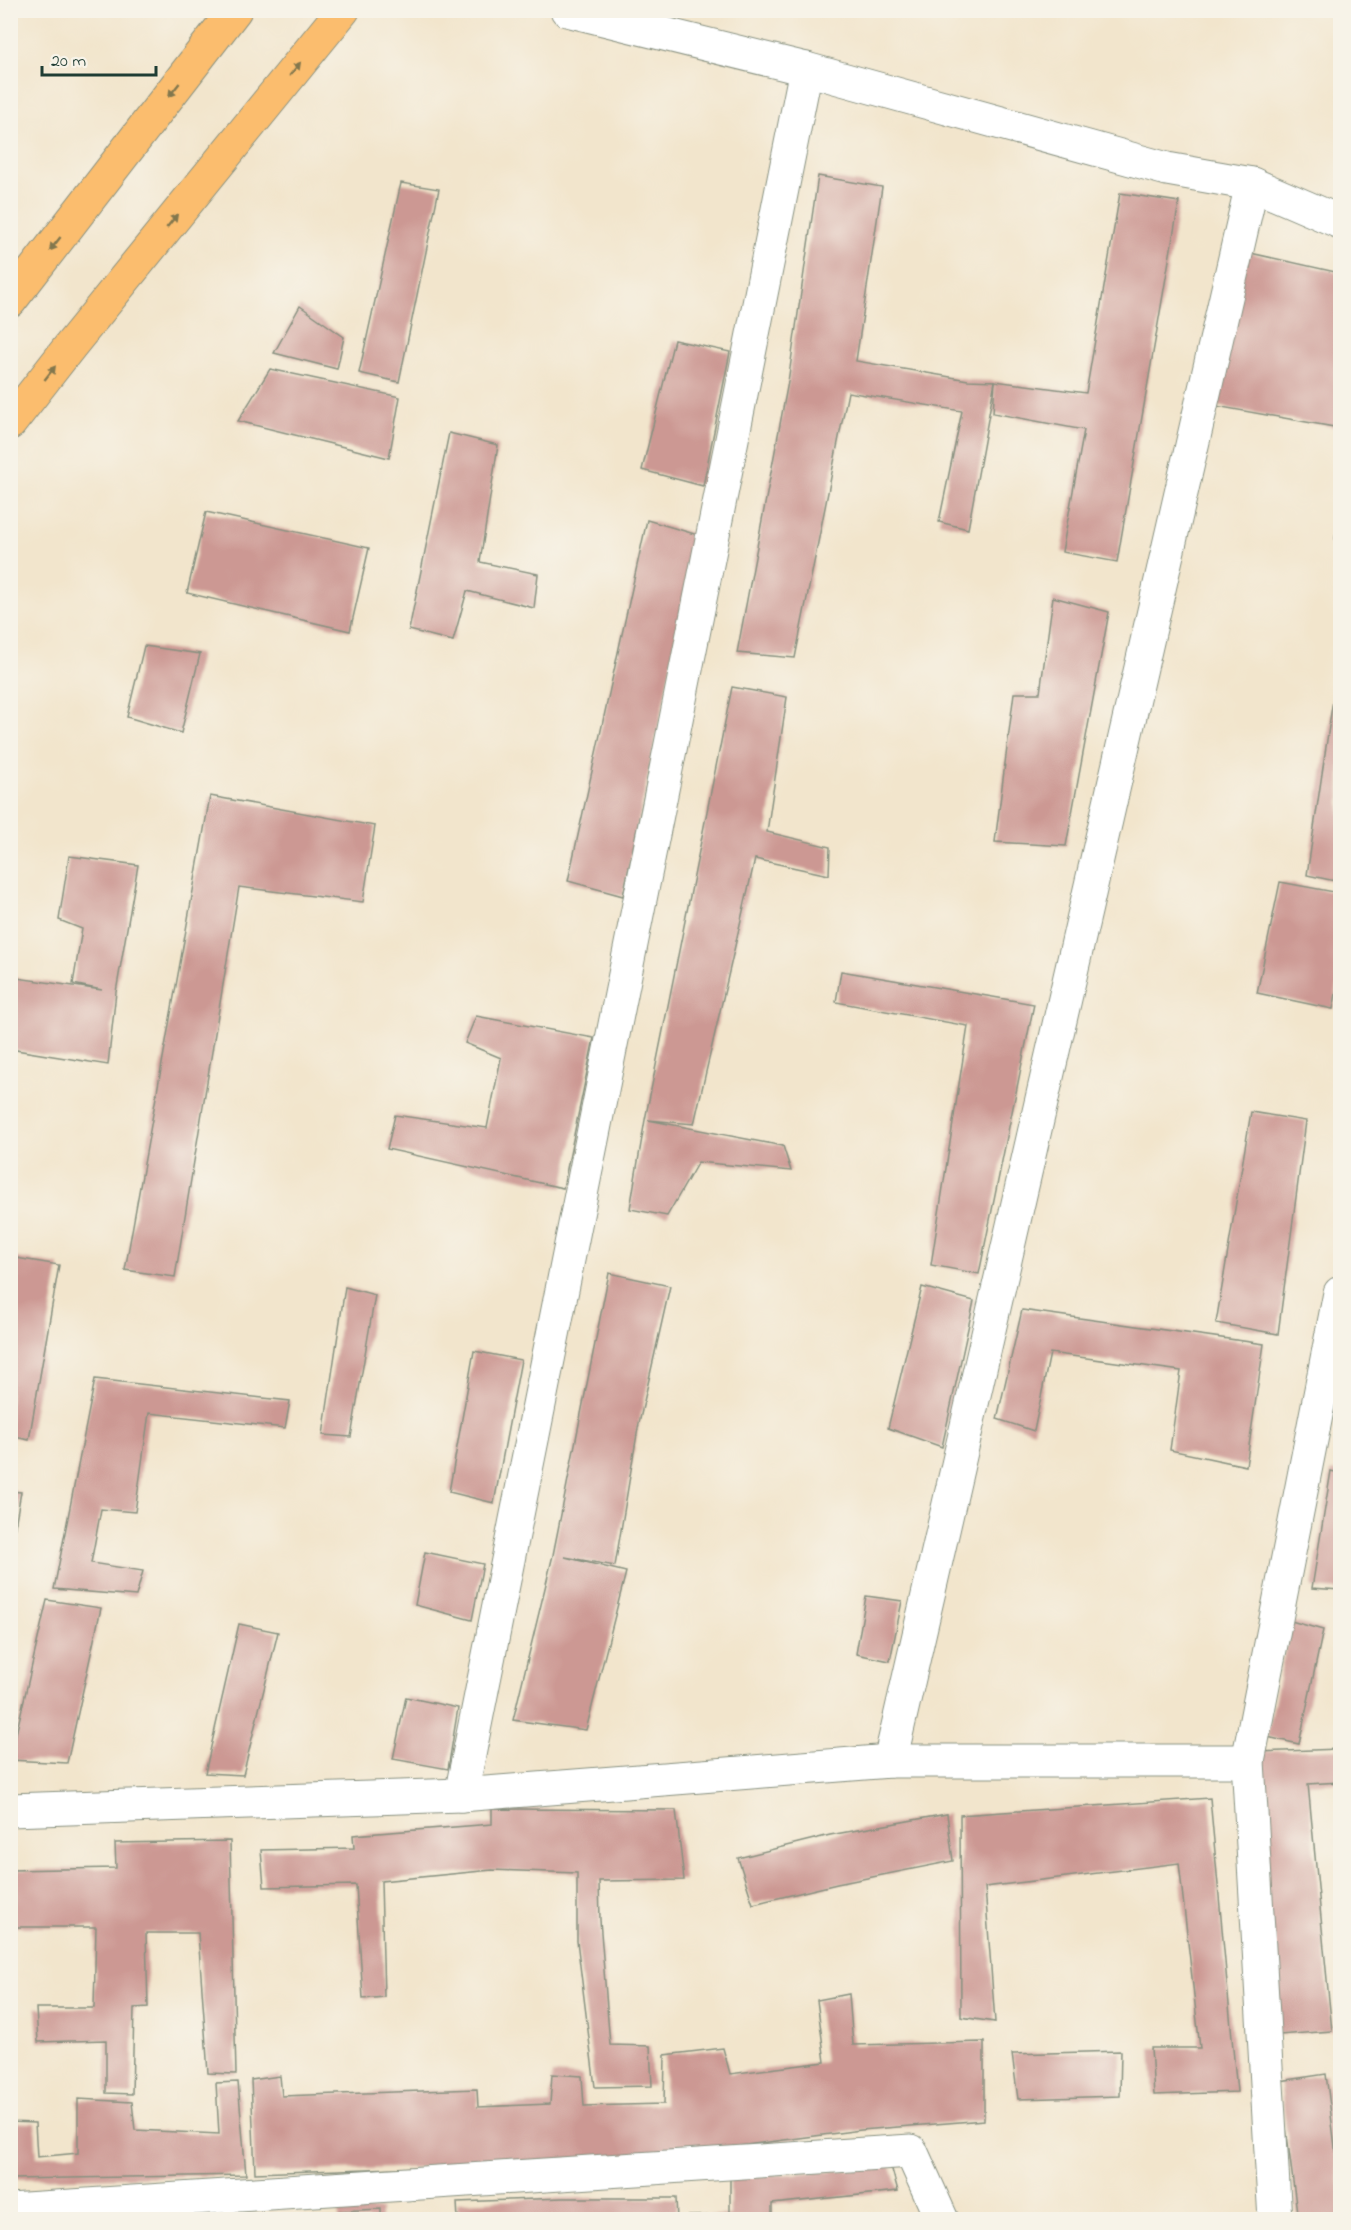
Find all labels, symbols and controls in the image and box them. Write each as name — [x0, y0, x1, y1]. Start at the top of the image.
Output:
scale bar — [42, 39, 156, 77]
text: 20 m — [51, 49, 86, 75]
one-way arrow — [288, 62, 301, 77]
one-way arrow — [167, 82, 180, 98]
one-way arrow — [165, 214, 178, 229]
one-way arrow — [49, 237, 61, 252]
one-way arrow — [43, 365, 55, 380]

